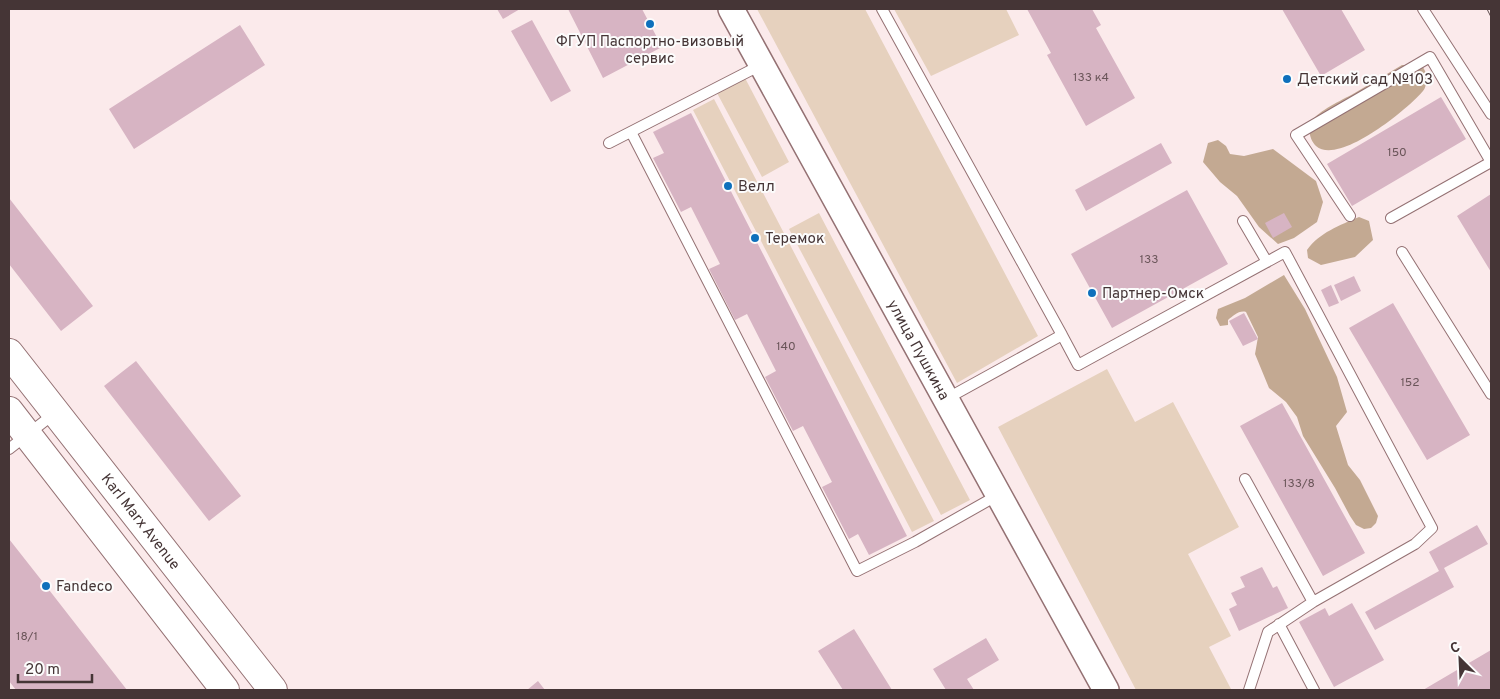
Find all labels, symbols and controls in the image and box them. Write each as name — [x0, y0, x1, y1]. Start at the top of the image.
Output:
marker: ФГУП Паспортно-визовый сервис — [644, 18, 656, 30]
place label: ФГУП Паспортно-визовый сервис — [556, 33, 744, 69]
house number: 133 к4 — [1073, 70, 1109, 86]
place label: Детский сад №103 — [1297, 71, 1433, 90]
marker: Детский сад №103 — [1281, 73, 1293, 85]
house number: 150 — [1387, 145, 1407, 161]
place label: Велл — [738, 178, 775, 197]
marker: Велл — [722, 180, 734, 192]
place label: Теремок — [765, 230, 825, 249]
marker: Теремок — [749, 232, 761, 244]
house number: 133 — [1140, 252, 1158, 268]
place label: Партнер-Омск — [1102, 285, 1204, 304]
marker: Партнер-Омск — [1086, 287, 1098, 299]
street label: улица Пушкина — [882, 297, 953, 404]
house number: 140 — [776, 339, 796, 355]
house number: 152 — [1400, 375, 1420, 391]
street label: Karl Marx Avenue — [96, 470, 183, 574]
house number: 133/8 — [1283, 476, 1315, 492]
place label: Fandeco — [56, 578, 113, 597]
marker: Fandeco — [40, 580, 52, 592]
house number: 18/1 — [16, 629, 38, 645]
north arrow — [1435, 634, 1485, 684]
text: С — [1448, 639, 1463, 658]
scale bar — [18, 652, 91, 684]
text: 20 m — [25, 661, 60, 680]

